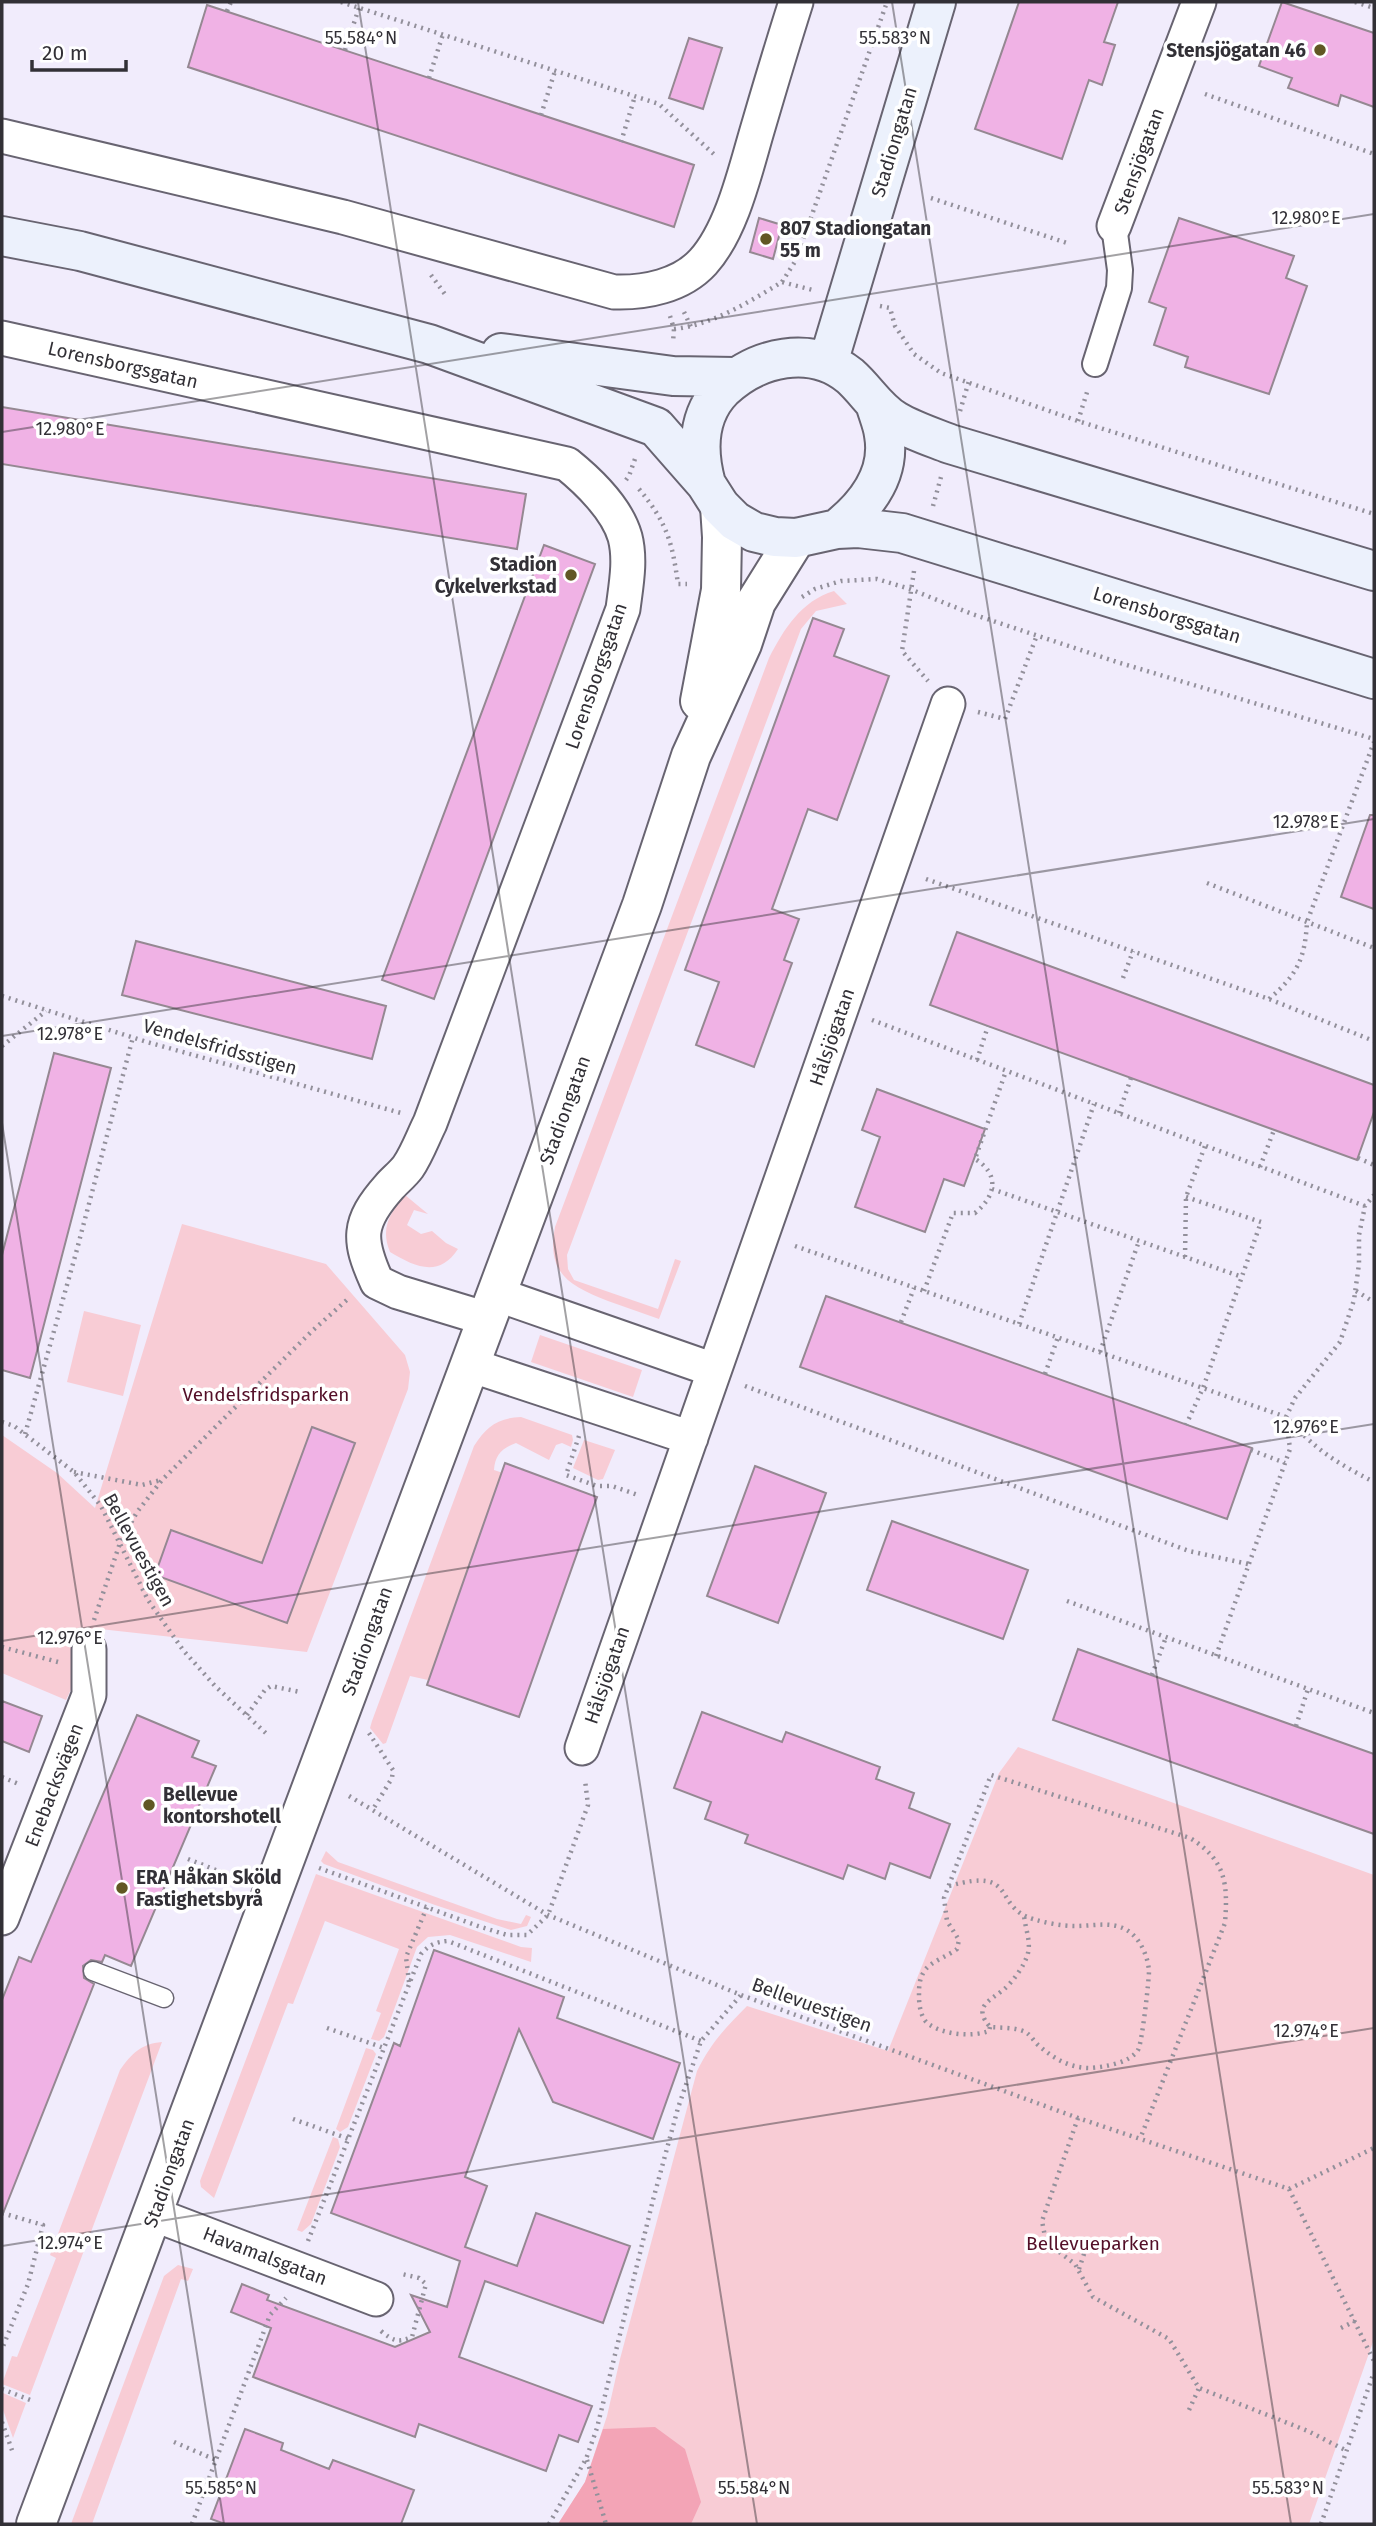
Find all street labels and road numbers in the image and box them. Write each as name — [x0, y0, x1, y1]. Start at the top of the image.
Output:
street label: Stadiongatan — [866, 84, 922, 200]
street label: Stensjögatan — [1109, 105, 1169, 217]
street label: Lorensborgsgatan — [46, 337, 200, 393]
street label: Lorensborgsgatan — [1090, 582, 1244, 648]
street label: Lorensborgsgatan — [560, 600, 632, 752]
street label: Hålsjögatan — [805, 985, 859, 1089]
street label: Vendelsfridsstigen — [140, 1014, 300, 1080]
street label: Stadiongatan — [535, 1052, 595, 1168]
street label: Bellevuestigen — [98, 1489, 180, 1611]
street label: Stadiongatan — [337, 1583, 397, 1699]
street label: Hålsjögatan — [580, 1623, 634, 1727]
street label: Enebacksvägen — [20, 1720, 88, 1850]
street label: Bellevuestigen — [749, 1973, 875, 2037]
street label: Stadiongatan — [139, 2115, 199, 2231]
street label: Havamalsgatan — [200, 2222, 330, 2290]

